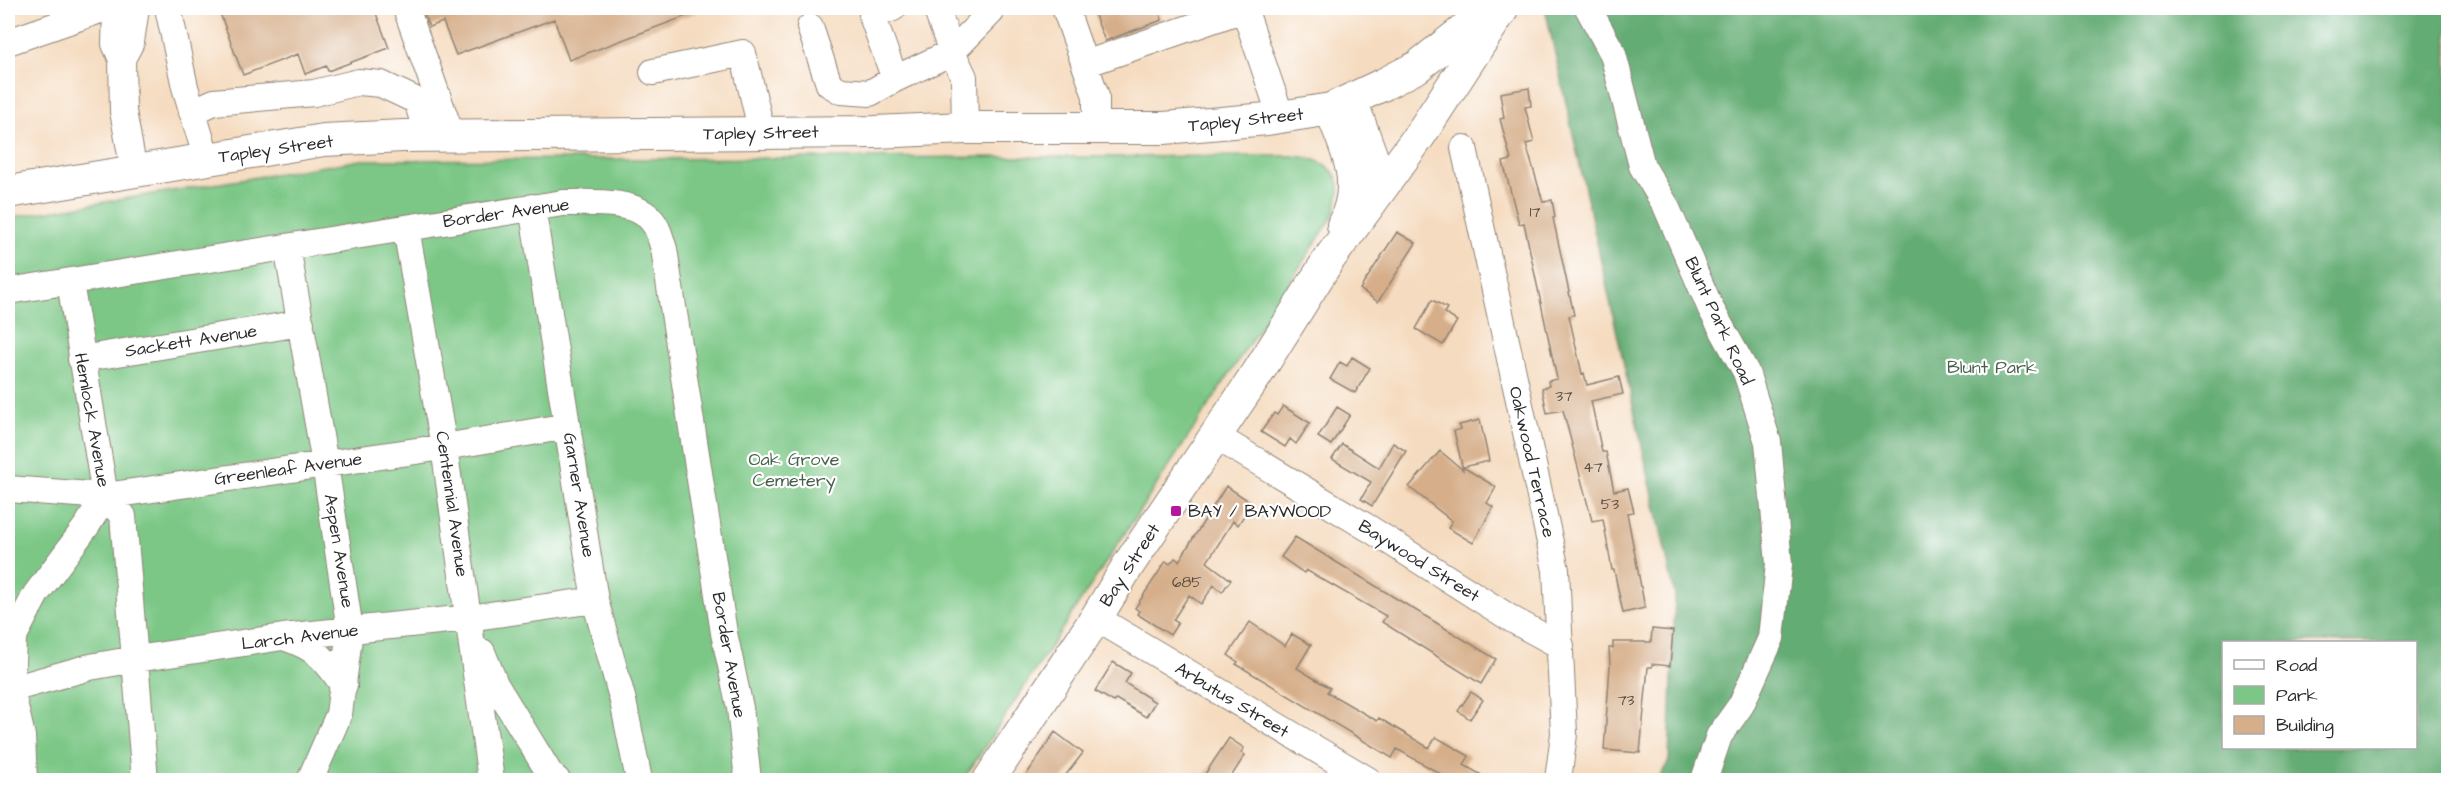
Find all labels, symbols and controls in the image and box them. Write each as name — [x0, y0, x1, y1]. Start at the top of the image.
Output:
street label: Tapley Street — [1187, 101, 1306, 139]
street label: Tapley Street — [703, 119, 820, 148]
street label: Tapley Street — [217, 128, 336, 170]
street label: Border Avenue — [441, 192, 571, 234]
house number: 17 — [1529, 202, 1541, 223]
street label: Blunt Park Road — [1678, 253, 1760, 389]
street label: Sackett Avenue — [123, 318, 259, 364]
street label: Hemlock Avenue — [68, 351, 116, 489]
park label: Blunt Park — [1947, 355, 2037, 380]
street label: Oakwood Terrace — [1502, 384, 1562, 540]
house number: 37 — [1556, 386, 1572, 407]
street label: Centennial Avenue — [429, 430, 475, 579]
street label: Garner Avenue — [557, 431, 601, 559]
street label: Greenleaf Avenue — [212, 446, 364, 492]
park label: Oak Grove Cemetery — [748, 447, 840, 494]
house number: 47 — [1583, 457, 1603, 478]
street label: Aspen Avenue — [318, 492, 360, 610]
house number: 53 — [1601, 494, 1619, 515]
place label: BAY / BAYWOOD — [1188, 499, 1332, 524]
marker: BAY / BAYWOOD — [1169, 504, 1183, 518]
street label: Baywood Street — [1353, 514, 1485, 610]
street label: Bay Street — [1094, 518, 1167, 612]
house number: 685 — [1172, 572, 1202, 593]
street label: Border Avenue — [706, 590, 752, 720]
street label: Larch Avenue — [240, 617, 360, 657]
legend — [2222, 641, 2417, 749]
text: Road — [2276, 653, 2317, 678]
street label: Arbutus Street — [1170, 656, 1294, 744]
text: Park — [2276, 683, 2318, 708]
house number: 73 — [1618, 690, 1635, 711]
text: Building — [2276, 713, 2334, 739]

